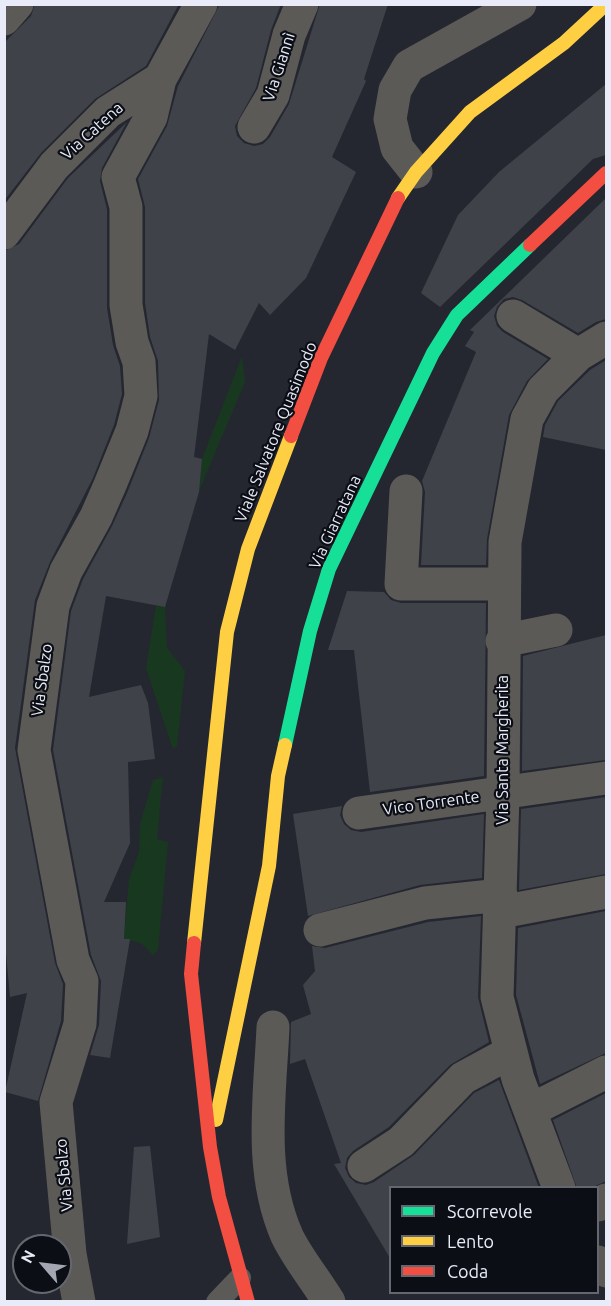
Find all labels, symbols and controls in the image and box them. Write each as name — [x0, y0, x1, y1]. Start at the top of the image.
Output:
street label: Via Giannì — [259, 30, 299, 104]
street label: Via Catena — [57, 98, 127, 164]
street label: Viale Salvatore Quasimodo — [231, 339, 321, 525]
street label: Via Giarratana — [305, 472, 365, 572]
street label: Via Sbalzo — [27, 642, 57, 718]
street label: Via Santa Margherita — [493, 675, 513, 825]
street label: Vico Torrente — [381, 787, 481, 819]
street label: Via Sbalzo — [51, 1138, 77, 1212]
legend — [389, 1186, 599, 1294]
text: Scorrevole — [447, 1201, 533, 1221]
text: Lento — [447, 1231, 494, 1251]
north arrow — [12, 1234, 72, 1294]
text: N — [17, 1247, 39, 1266]
text: Coda — [447, 1261, 488, 1281]

